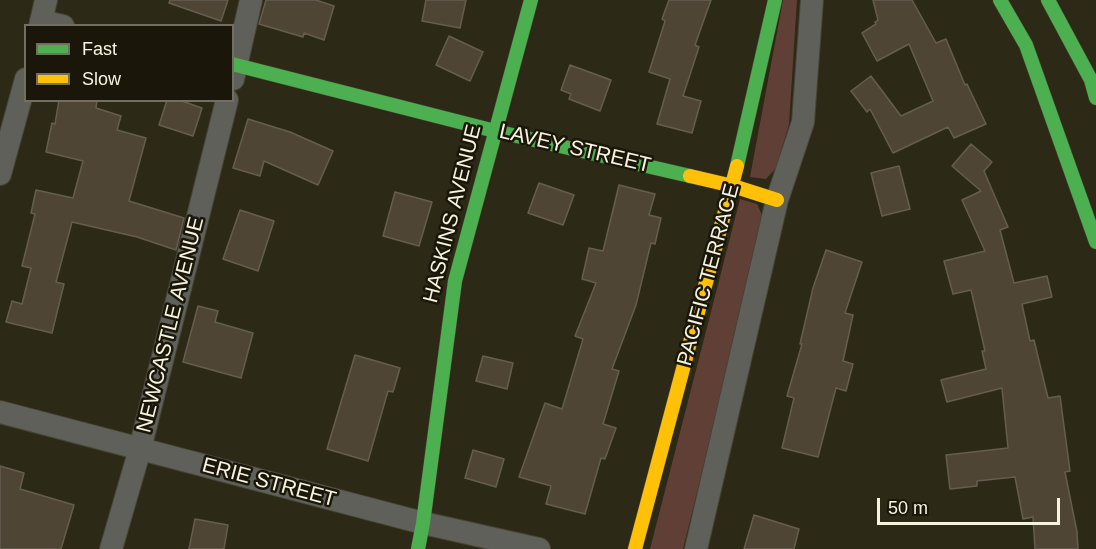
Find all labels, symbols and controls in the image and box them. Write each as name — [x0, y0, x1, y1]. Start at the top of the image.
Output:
legend — [24, 24, 234, 102]
text: Fast — [82, 39, 117, 59]
text: Slow — [82, 69, 121, 89]
street label: LAVEY STREET — [497, 119, 653, 179]
street label: HASKINS AVENUE — [419, 122, 487, 306]
street label: PACIFIC TERRACE — [673, 181, 745, 369]
street label: NEWCASTLE AVENUE — [132, 215, 210, 435]
street label: ERIE STREET — [199, 453, 339, 513]
scale bar — [880, 486, 1063, 524]
text: 50 m — [888, 498, 928, 518]

